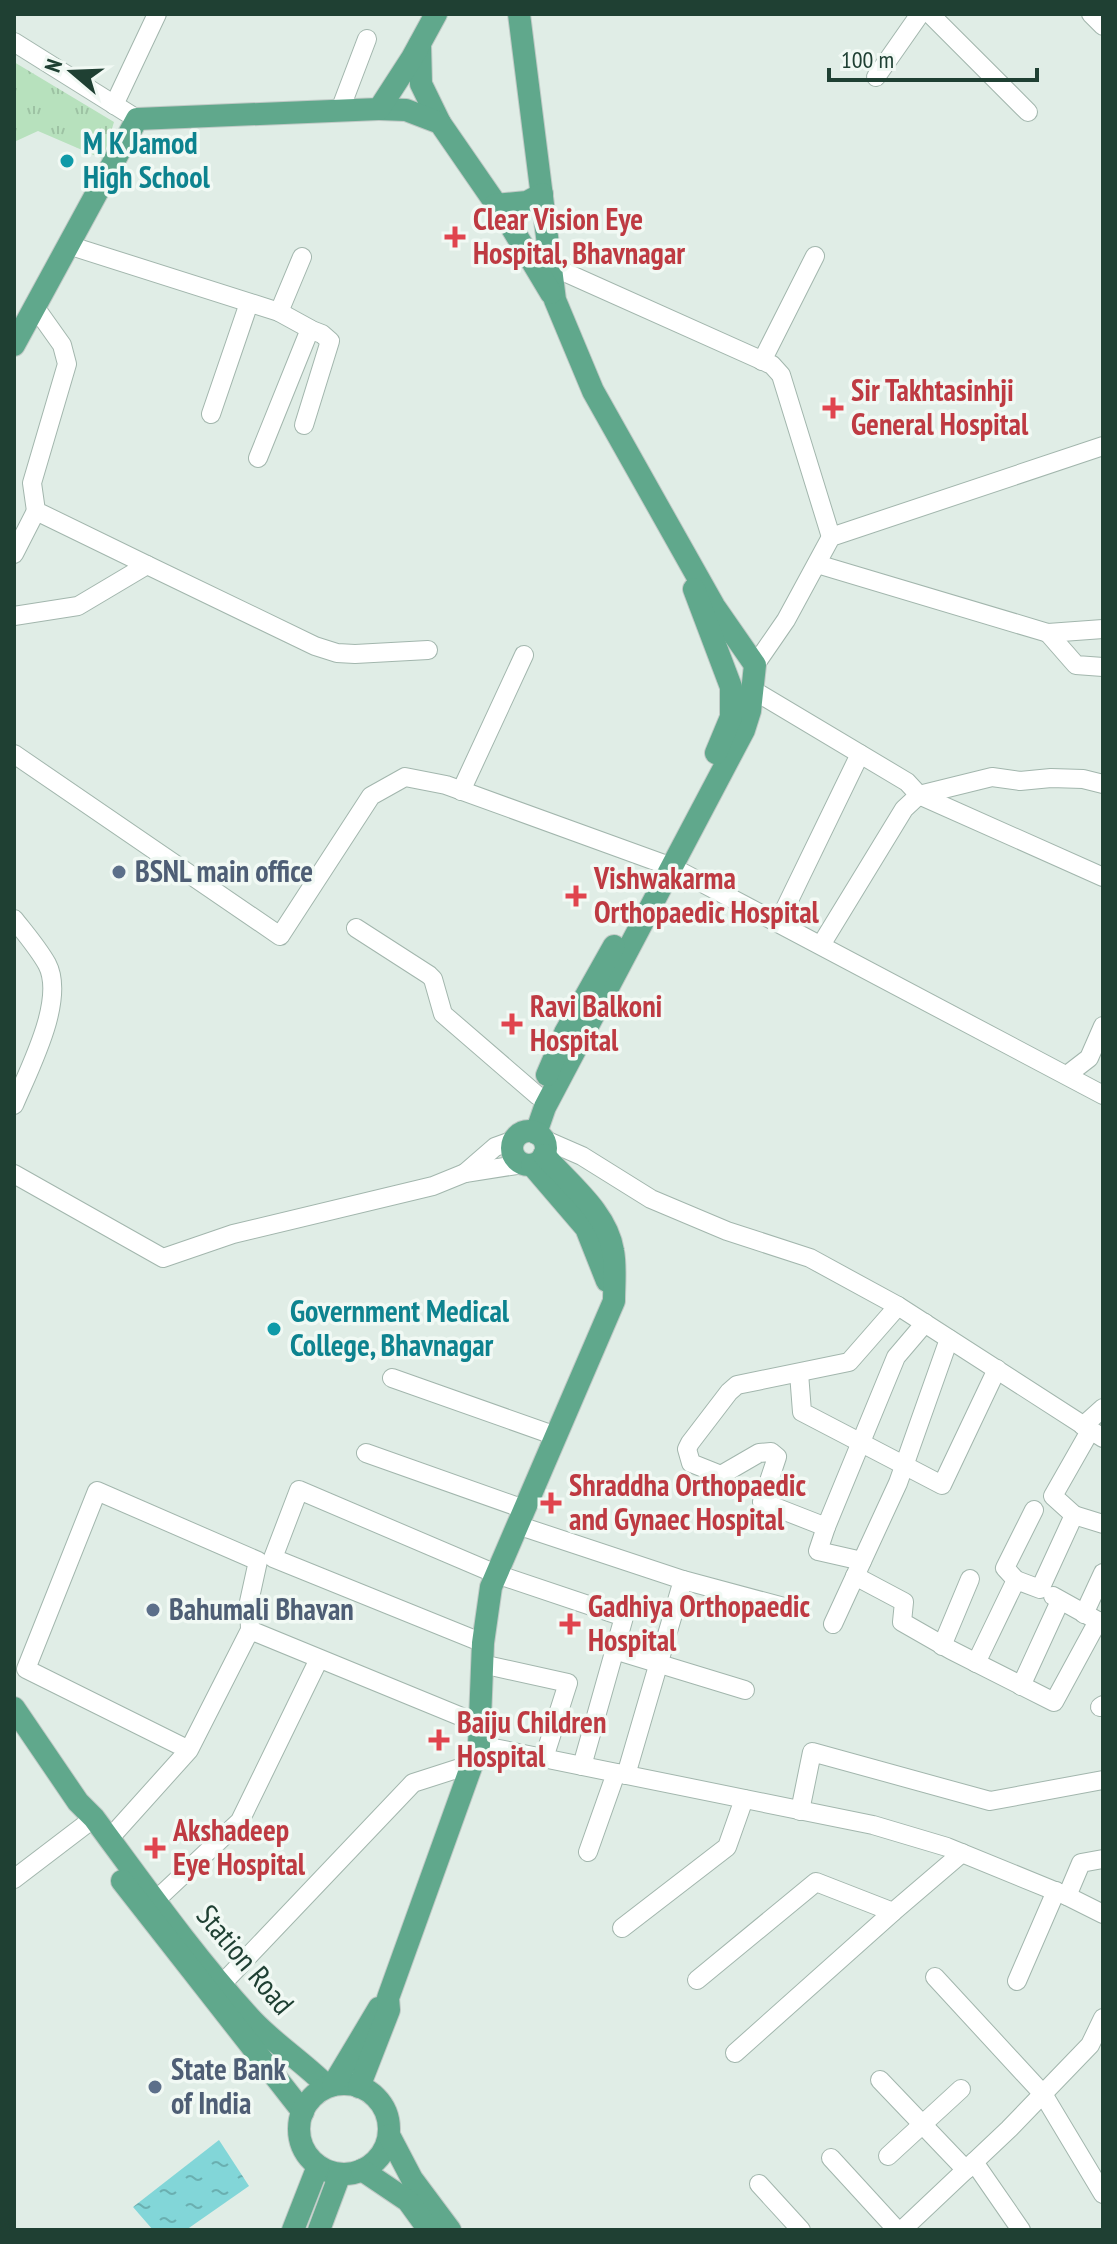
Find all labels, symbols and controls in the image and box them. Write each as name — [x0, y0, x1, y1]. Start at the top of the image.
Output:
north arrow — [32, 32, 112, 112]
scale bar — [829, 32, 1037, 82]
text: 100 m — [841, 44, 894, 75]
text: N — [38, 55, 68, 76]
place label: M K Jamod High School — [83, 123, 210, 196]
marker: M K Jamod High School — [58, 152, 76, 170]
place label: Clear Vision Eye Hospital, Bhavnagar — [473, 199, 685, 272]
marker: Clear Vision Eye Hospital, Bhavnagar — [444, 226, 466, 248]
place label: Sir Takhtasinhji General Hospital — [851, 370, 1029, 443]
marker: Sir Takhtasinhji General Hospital — [822, 397, 844, 419]
place label: BSNL main office — [135, 851, 313, 890]
place label: Vishwakarma Orthopaedic Hospital — [593, 858, 820, 931]
marker: BSNL main office — [110, 863, 128, 881]
marker: Vishwakarma Orthopaedic Hospital — [565, 885, 587, 907]
place label: Ravi Balkoni Hospital — [530, 986, 662, 1059]
marker: Ravi Balkoni Hospital — [501, 1013, 523, 1035]
place label: Government Medical College, Bhavnagar — [290, 1291, 510, 1364]
marker: Government Medical College, Bhavnagar — [265, 1320, 283, 1338]
place label: Shraddha Orthopaedic and Gynaec Hospital — [569, 1465, 807, 1538]
marker: Shraddha Orthopaedic and Gynaec Hospital — [540, 1492, 562, 1514]
place label: Gadhiya Orthopaedic Hospital — [588, 1586, 811, 1659]
place label: Bahumali Bhavan — [169, 1589, 354, 1628]
marker: Bahumali Bhavan — [144, 1601, 162, 1619]
marker: Gadhiya Orthopaedic Hospital — [559, 1613, 581, 1635]
place label: Baiju Children Hospital — [457, 1702, 606, 1775]
marker: Baiju Children Hospital — [428, 1729, 450, 1751]
place label: Akshadeep Eye Hospital — [172, 1810, 306, 1883]
marker: Akshadeep Eye Hospital — [144, 1837, 166, 1859]
street label: Station Road — [189, 1896, 303, 2022]
place label: State Bank of India — [171, 2049, 287, 2122]
marker: State Bank of India — [146, 2078, 164, 2096]

